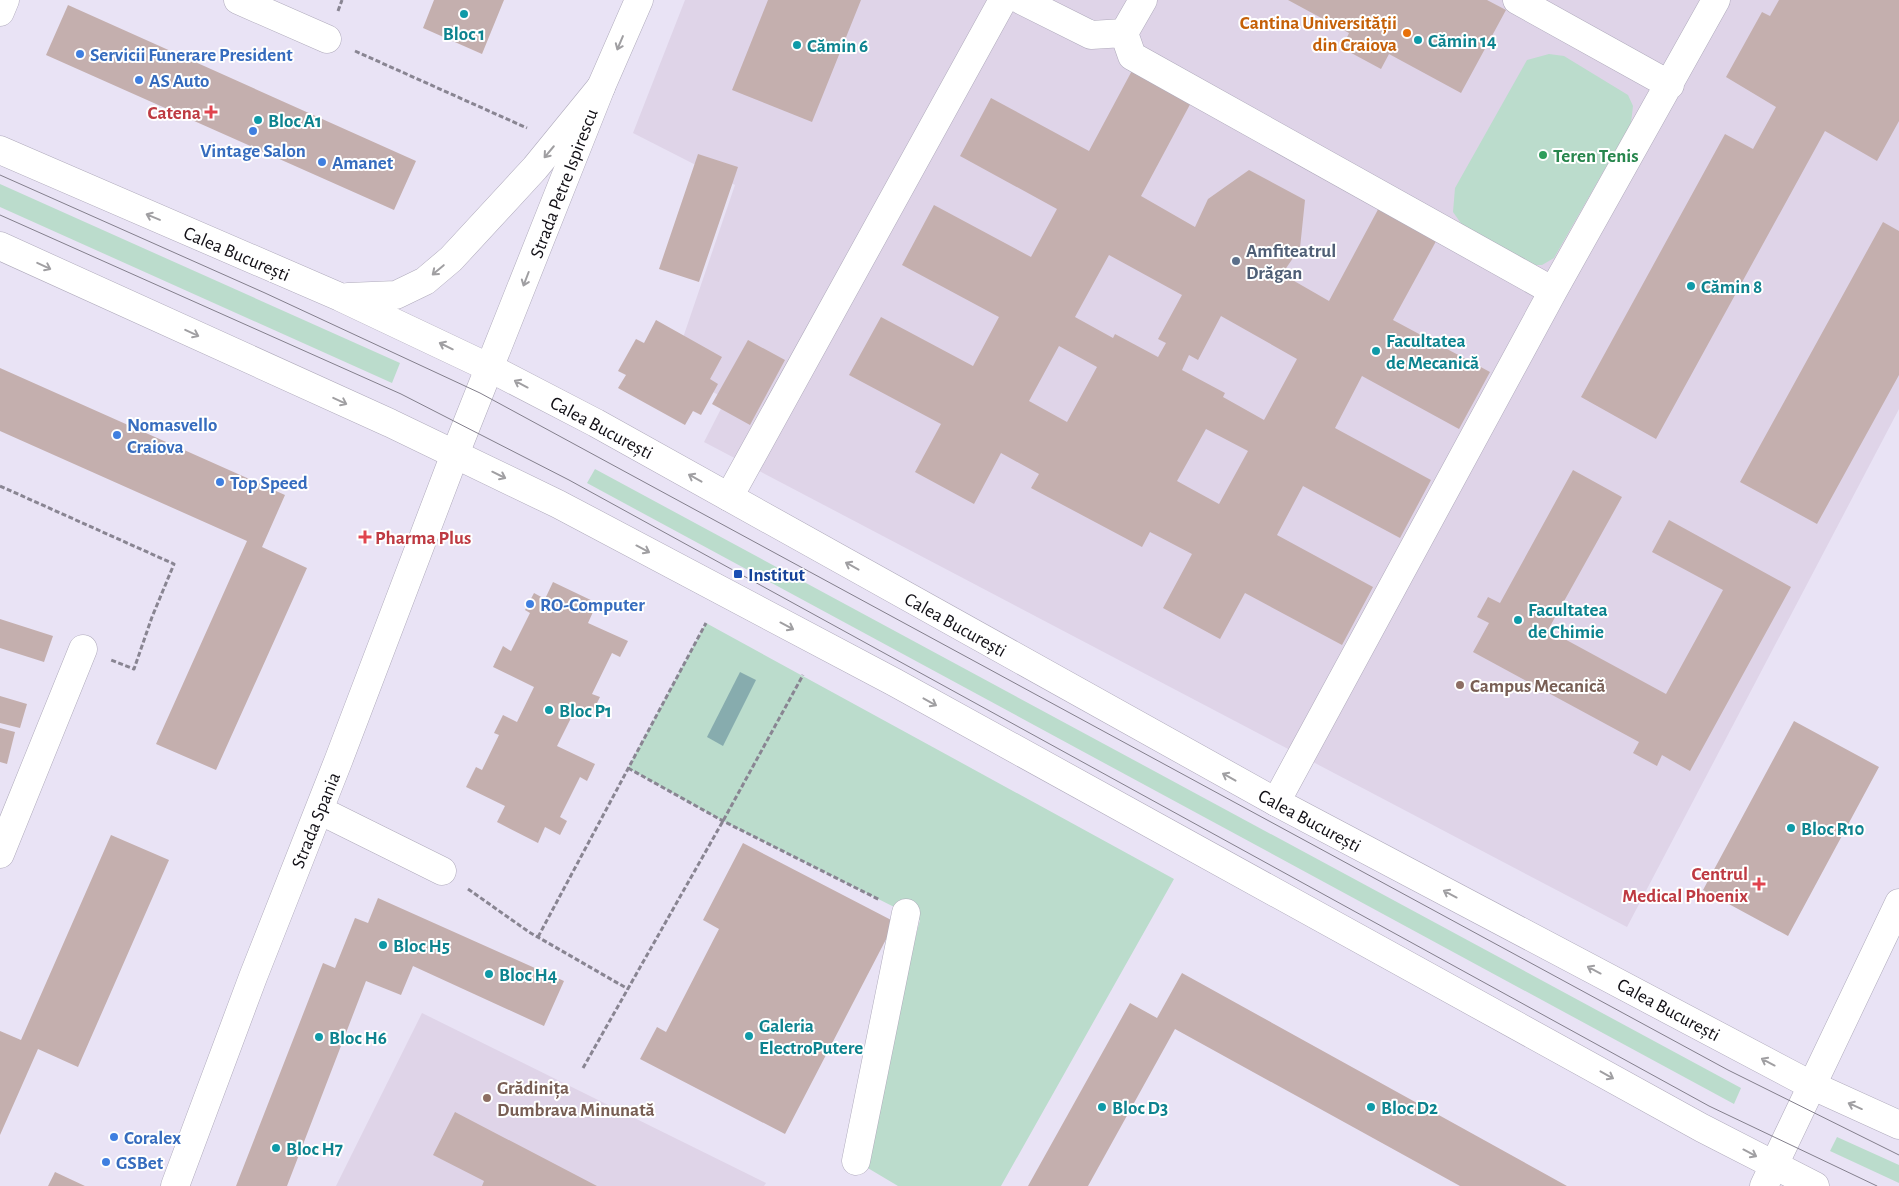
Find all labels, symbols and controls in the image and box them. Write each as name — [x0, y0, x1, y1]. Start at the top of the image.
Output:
marker: Bloc 1 — [458, 8, 470, 20]
place label: Cantina Universității din Craiova — [1240, 14, 1397, 55]
place label: Bloc 1 — [443, 25, 485, 44]
marker: Cantina Universității din Craiova — [1401, 27, 1413, 39]
place label: Cămin 14 — [1428, 32, 1497, 51]
marker: Cămin 14 — [1412, 34, 1424, 46]
one-way arrow — [615, 35, 624, 50]
place label: Cămin 6 — [807, 37, 868, 56]
marker: Cămin 6 — [791, 39, 803, 51]
place label: Servicii Funerare President — [90, 46, 293, 65]
marker: Servicii Funerare President — [74, 48, 86, 60]
place label: AS Auto — [149, 72, 209, 91]
marker: AS Auto — [133, 74, 145, 86]
place label: Catena — [148, 104, 201, 123]
marker: Catena — [205, 106, 217, 118]
street label: Strada Petre Ispirescu — [527, 106, 602, 261]
place label: Bloc A1 — [268, 112, 322, 131]
marker: Bloc A1 — [252, 114, 264, 126]
marker: Vintage Salon — [247, 125, 259, 137]
place label: Vintage Salon — [200, 142, 306, 161]
one-way arrow — [543, 145, 555, 158]
place label: Teren Tenis — [1553, 147, 1638, 166]
marker: Teren Tenis — [1537, 149, 1549, 161]
place label: Amanet — [332, 154, 394, 173]
marker: Amanet — [316, 156, 328, 168]
one-way arrow — [146, 212, 161, 222]
street label: Calea București — [180, 224, 292, 286]
place label: Amfiteatrul Drăgan — [1246, 242, 1336, 283]
marker: Amfiteatrul Drăgan — [1230, 255, 1242, 267]
one-way arrow — [36, 262, 51, 271]
one-way arrow — [432, 265, 445, 276]
one-way arrow — [521, 270, 530, 286]
place label: Cămin 8 — [1701, 278, 1762, 297]
marker: Cămin 8 — [1685, 280, 1697, 292]
one-way arrow — [184, 329, 199, 339]
place label: Facultatea de Mecanică — [1386, 332, 1479, 373]
one-way arrow — [439, 341, 454, 350]
marker: Facultatea de Mecanică — [1370, 345, 1382, 357]
one-way arrow — [514, 379, 529, 388]
street label: Calea București — [546, 393, 656, 464]
one-way arrow — [332, 396, 347, 406]
place label: Nomasvello Craiova — [127, 416, 217, 457]
marker: Nomasvello Craiova — [111, 429, 123, 441]
one-way arrow — [491, 471, 506, 480]
one-way arrow — [687, 473, 702, 483]
place label: Top Speed — [230, 474, 308, 493]
marker: Top Speed — [214, 476, 226, 488]
place label: Pharma Plus — [375, 529, 471, 548]
marker: Pharma Plus — [359, 531, 371, 543]
one-way arrow — [636, 545, 650, 555]
one-way arrow — [845, 560, 860, 570]
place label: Institut — [748, 566, 806, 585]
marker: Institut — [732, 568, 744, 580]
street label: Calea București — [901, 590, 1009, 662]
place label: RO-Computer — [540, 596, 645, 615]
marker: RO-Computer — [524, 598, 536, 610]
place label: Facultatea de Chimie — [1528, 601, 1608, 642]
marker: Facultatea de Chimie — [1512, 614, 1524, 626]
one-way arrow — [779, 622, 794, 631]
place label: Campus Mecanică — [1470, 677, 1605, 696]
marker: Campus Mecanică — [1454, 679, 1466, 691]
one-way arrow — [923, 697, 938, 707]
place label: Bloc P1 — [559, 702, 612, 721]
marker: Bloc P1 — [543, 704, 555, 716]
street label: Strada Spania — [288, 770, 344, 871]
one-way arrow — [1222, 772, 1237, 782]
street label: Calea București — [1254, 786, 1364, 857]
place label: Bloc R10 — [1801, 820, 1865, 839]
marker: Bloc R10 — [1785, 822, 1797, 834]
place label: Centrul Medical Phoenix — [1622, 865, 1748, 906]
marker: Centrul Medical Phoenix — [1752, 877, 1766, 891]
one-way arrow — [1443, 889, 1458, 898]
place label: Bloc H5 — [393, 937, 450, 956]
marker: Bloc H5 — [377, 939, 389, 951]
one-way arrow — [1587, 965, 1602, 974]
place label: Bloc H4 — [499, 966, 558, 985]
marker: Bloc H4 — [483, 968, 495, 980]
street label: Calea București — [1613, 975, 1723, 1046]
place label: Galeria ElectroPutere — [759, 1017, 863, 1058]
place label: Bloc H6 — [329, 1029, 387, 1048]
marker: Galeria ElectroPutere — [743, 1030, 755, 1042]
marker: Bloc H6 — [313, 1031, 325, 1043]
one-way arrow — [1761, 1057, 1776, 1067]
one-way arrow — [1599, 1071, 1614, 1081]
place label: Grădinița Dumbrava Minunată — [497, 1079, 655, 1120]
marker: Grădinița Dumbrava Minunată — [481, 1092, 493, 1104]
place label: Bloc D3 — [1112, 1099, 1168, 1118]
place label: Bloc D2 — [1381, 1099, 1438, 1118]
one-way arrow — [1848, 1100, 1863, 1110]
marker: Bloc D3 — [1096, 1101, 1108, 1113]
marker: Bloc D2 — [1365, 1101, 1377, 1113]
place label: Coralex — [124, 1129, 181, 1148]
marker: Coralex — [108, 1131, 120, 1143]
place label: Bloc H7 — [286, 1140, 343, 1159]
marker: Bloc H7 — [270, 1142, 282, 1154]
one-way arrow — [1742, 1148, 1757, 1158]
place label: GSBet — [116, 1154, 164, 1173]
marker: GSBet — [100, 1156, 112, 1168]

